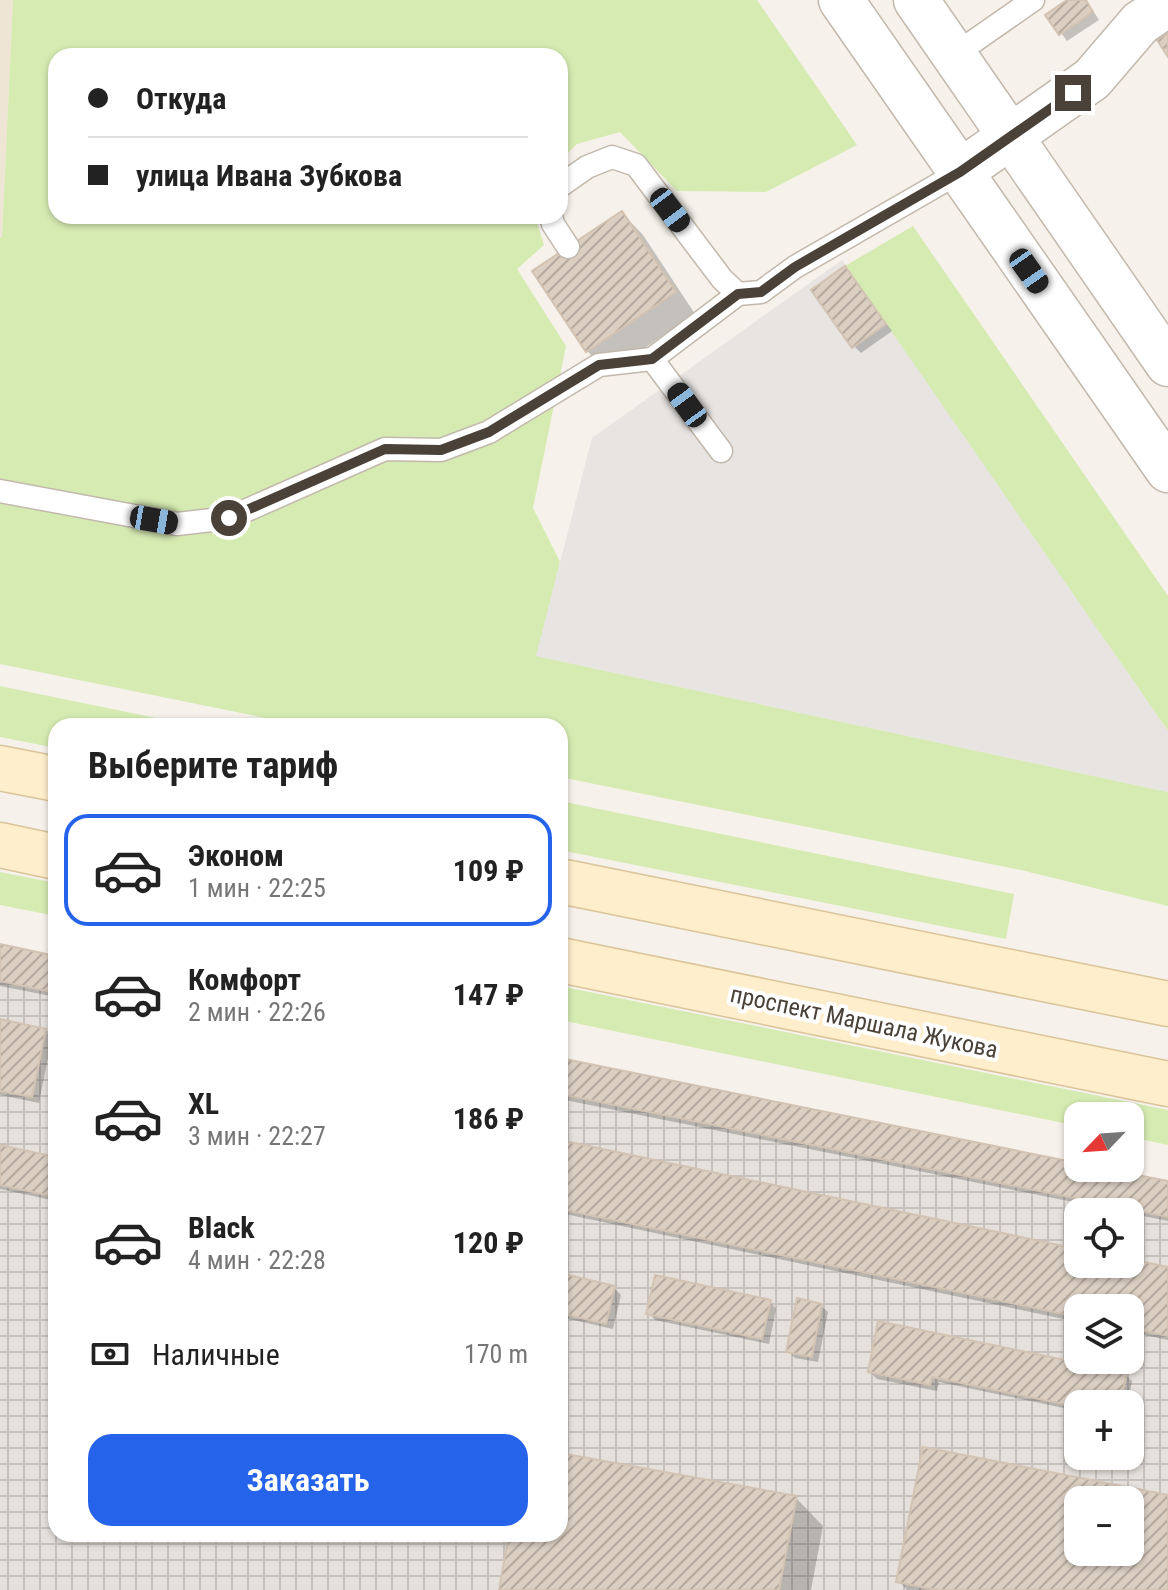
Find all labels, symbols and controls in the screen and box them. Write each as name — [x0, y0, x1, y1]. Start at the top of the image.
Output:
route end — [1055, 75, 1091, 111]
text: Откуда — [136, 81, 226, 116]
text: улица Ивана Зубкова — [136, 158, 402, 193]
car — [646, 184, 694, 236]
car — [1005, 244, 1053, 298]
car — [663, 379, 711, 431]
route start — [211, 500, 247, 536]
car — [128, 504, 180, 536]
text: Выберите тариф — [88, 745, 338, 787]
icon: car — [92, 834, 164, 906]
text: Эконом — [188, 838, 284, 873]
text: 109 ₽ — [453, 853, 524, 888]
text: 1 мин · 22:25 — [188, 873, 326, 903]
icon: car — [92, 958, 164, 1030]
text: Комфорт — [188, 962, 301, 997]
text: 147 ₽ — [453, 977, 524, 1012]
street label: проспект Маршала Жукова — [728, 980, 1000, 1064]
text: 2 мин · 22:26 — [188, 997, 326, 1027]
icon: car — [92, 1082, 164, 1154]
text: XL — [188, 1086, 219, 1121]
text: 186 ₽ — [453, 1101, 524, 1136]
north arrow — [1064, 1102, 1144, 1182]
map controls — [1064, 1102, 1144, 1566]
text: 3 мин · 22:27 — [188, 1121, 326, 1151]
button: locate — [1064, 1198, 1144, 1278]
icon: car — [92, 1206, 164, 1278]
text: Black — [188, 1210, 255, 1245]
text: 120 ₽ — [453, 1225, 524, 1260]
text: 4 мин · 22:28 — [188, 1245, 326, 1275]
button: layers — [1064, 1294, 1144, 1374]
icon: cash — [88, 1332, 132, 1376]
text: Наличные — [152, 1337, 280, 1372]
text: 170 m — [464, 1339, 528, 1369]
button: + — [1064, 1390, 1144, 1470]
button: Заказать — [88, 1434, 528, 1526]
button: − — [1064, 1486, 1144, 1566]

